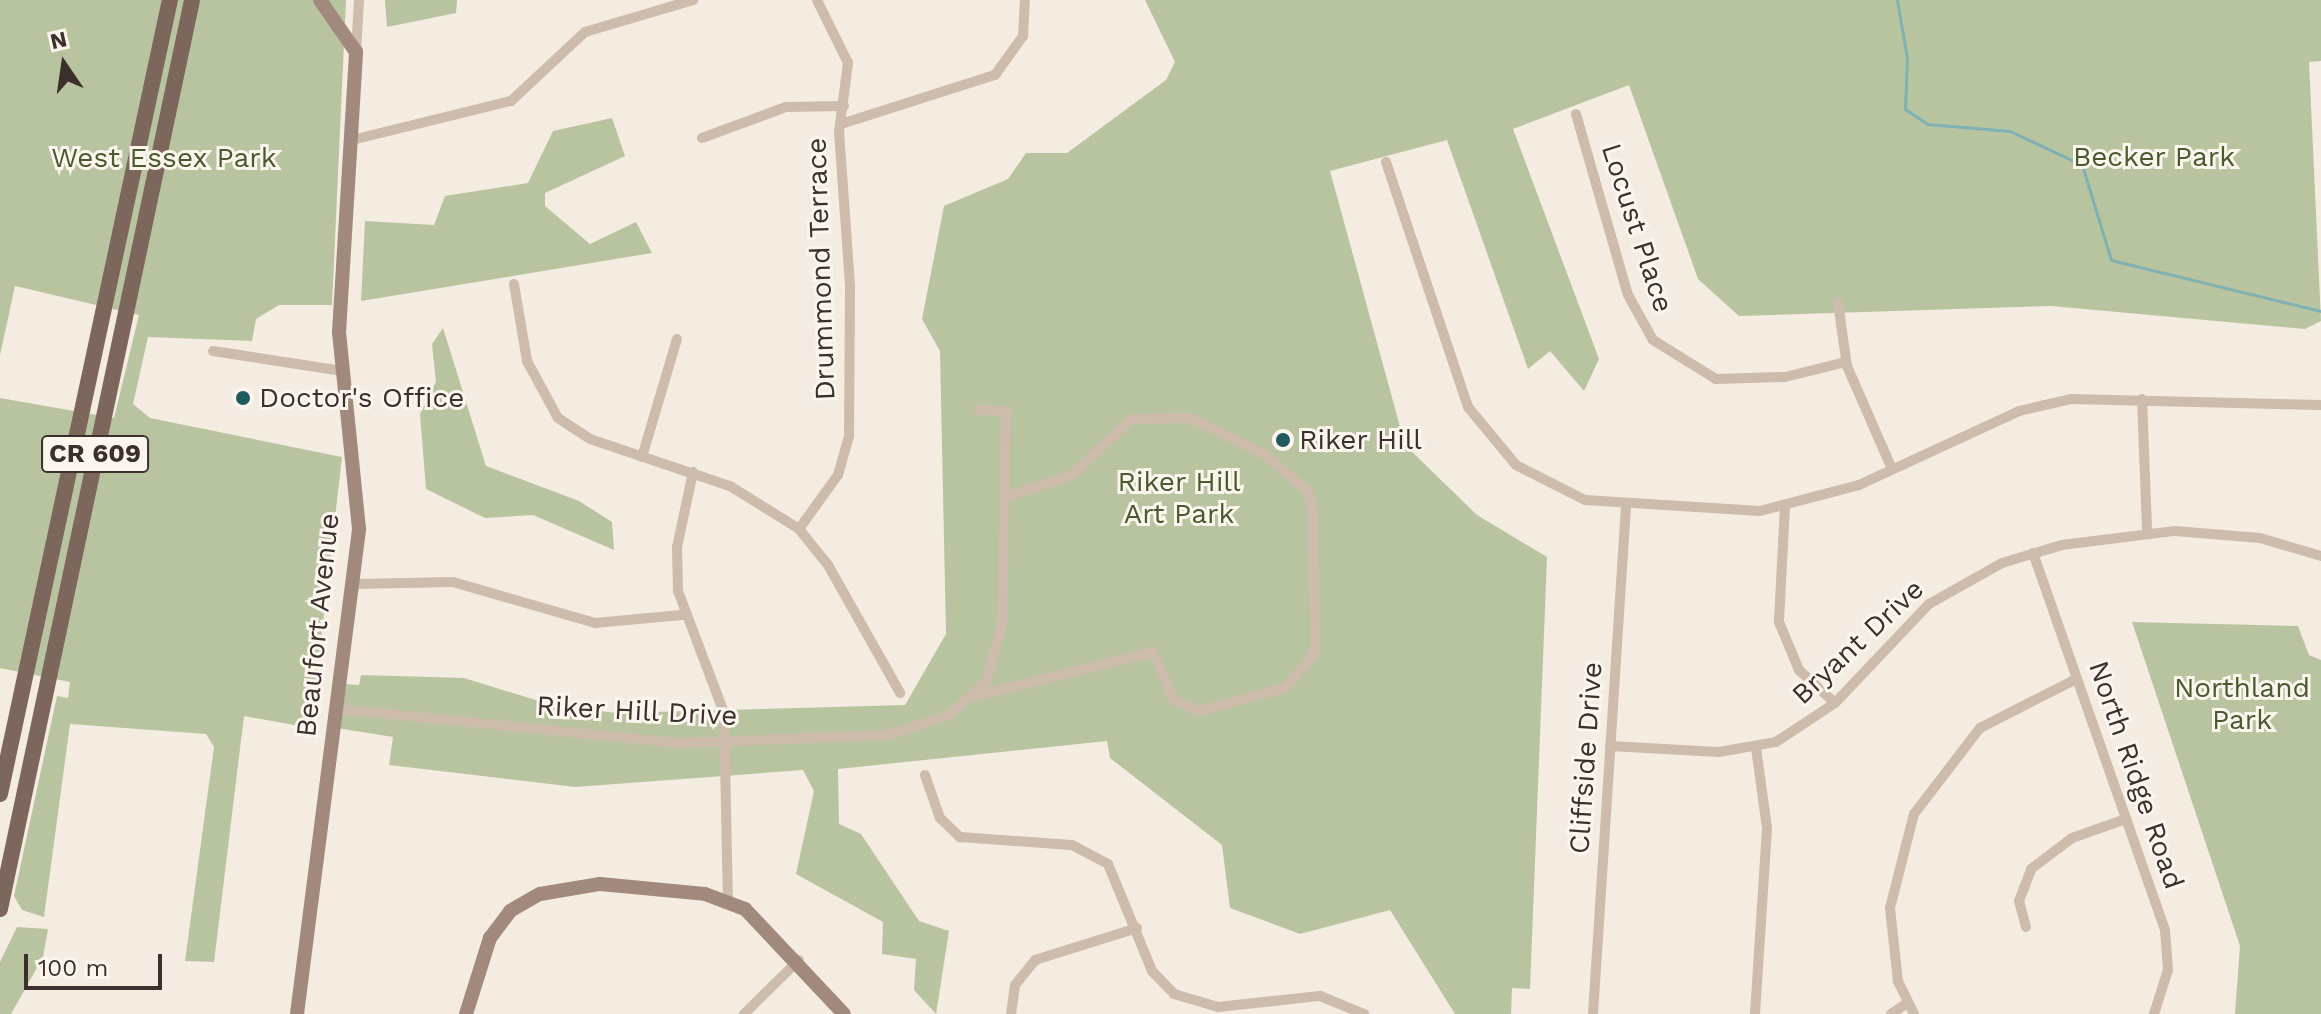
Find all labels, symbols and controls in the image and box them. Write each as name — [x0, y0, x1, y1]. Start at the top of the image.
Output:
north arrow — [24, 24, 104, 104]
text: N — [48, 26, 69, 54]
street label: Drummond Terrace — [800, 137, 842, 401]
street label: Locust Place — [1594, 139, 1680, 317]
park label: Becker Park — [2073, 140, 2235, 174]
park label: West Essex Park — [51, 141, 277, 175]
place label: Doctor's Office — [259, 381, 464, 415]
marker: Doctor's Office — [234, 389, 252, 407]
place label: Riker Hill — [1299, 423, 1423, 457]
marker: Riker Hill — [1274, 431, 1292, 449]
road number: CR 609 — [41, 432, 149, 476]
park label: Riker Hill Art Park — [1117, 465, 1241, 531]
street label: Beaufort Avenue — [289, 511, 347, 739]
street label: Bryant Drive — [1785, 573, 1931, 711]
street label: North Ridge Road — [2081, 657, 2191, 893]
street label: Cliffside Drive — [1563, 661, 1609, 855]
park label: Northland Park — [2174, 671, 2310, 737]
street label: Riker Hill Drive — [535, 689, 739, 733]
scale bar — [28, 938, 166, 988]
text: 100 m — [38, 954, 108, 982]

